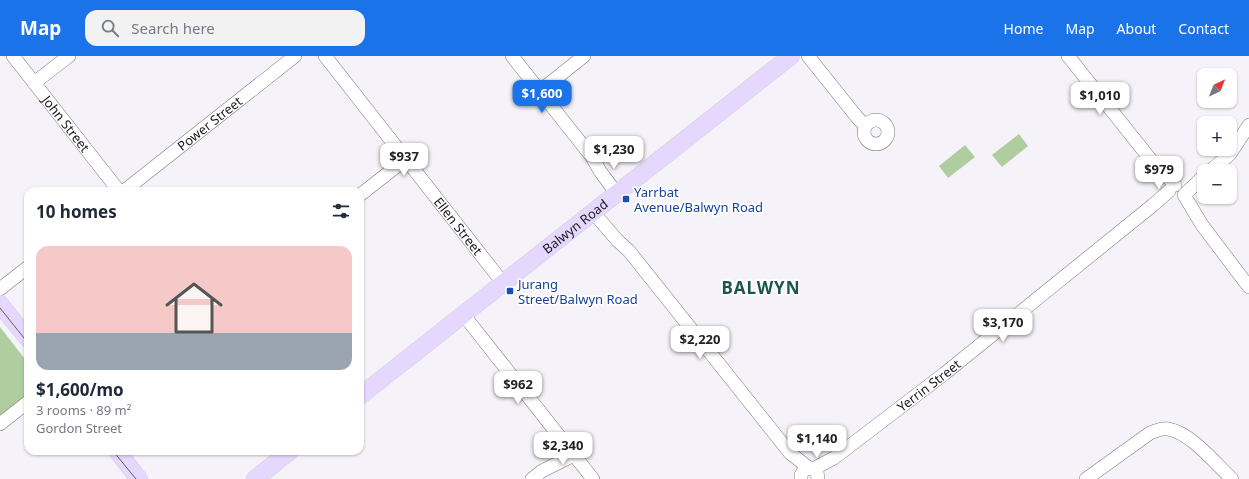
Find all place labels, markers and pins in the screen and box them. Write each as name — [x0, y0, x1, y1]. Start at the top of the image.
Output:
pin: $1,600 — [509, 80, 575, 114]
pin: $1,010 — [1067, 82, 1133, 116]
pin: $1,230 — [581, 136, 647, 170]
pin: $937 — [380, 143, 428, 177]
pin: $979 — [1135, 156, 1183, 190]
place label: Yarrbat Avenue/Balwyn Road — [634, 183, 763, 216]
marker: Yarrbat Avenue/Balwyn Road — [621, 194, 631, 204]
place label: Jurang Street/Balwyn Road — [516, 275, 638, 308]
marker: Jurang Street/Balwyn Road — [505, 286, 515, 296]
pin: $3,170 — [970, 309, 1036, 343]
pin: $2,220 — [667, 326, 733, 360]
pin: $962 — [494, 371, 542, 405]
pin: $1,140 — [784, 425, 850, 459]
pin: $2,340 — [530, 432, 596, 466]

